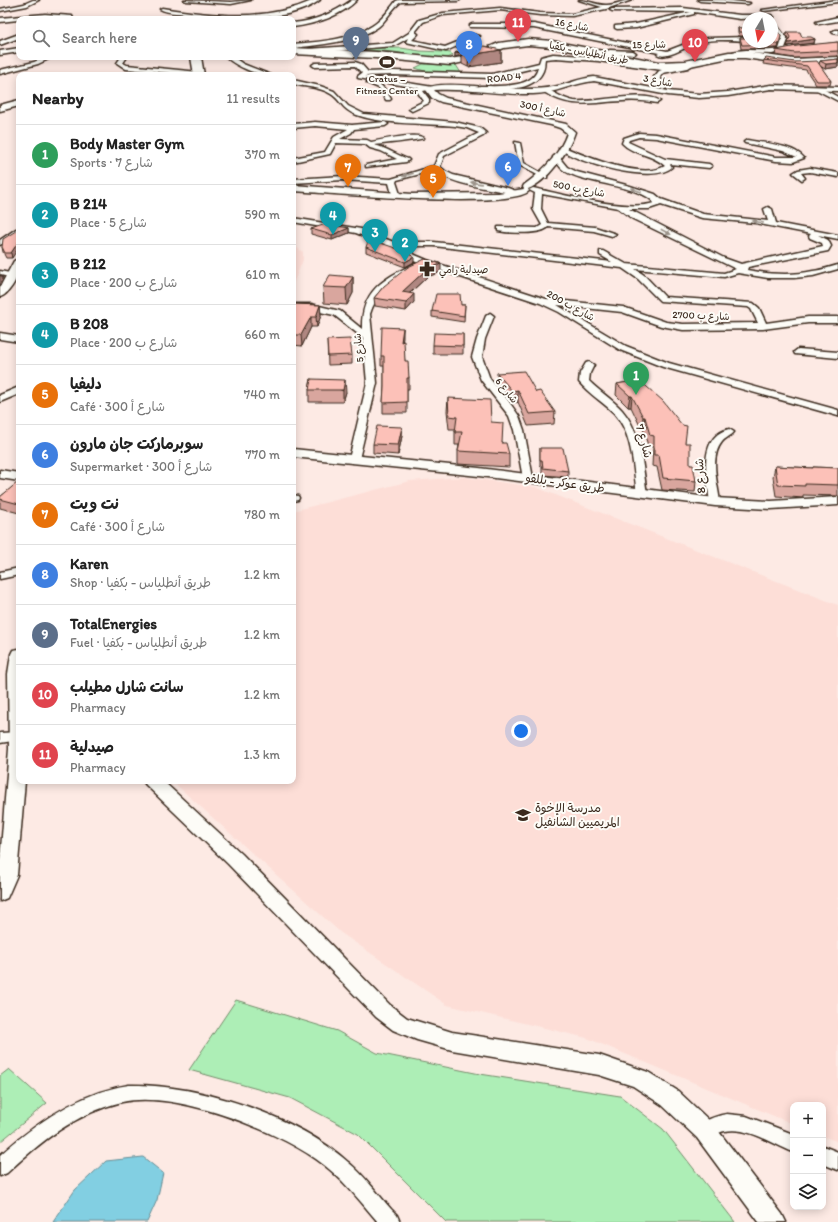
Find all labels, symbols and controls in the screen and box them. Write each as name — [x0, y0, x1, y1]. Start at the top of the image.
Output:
pin: 11 — [505, 9, 531, 42]
north arrow — [742, 12, 778, 48]
street label: شارع 16 — [554, 15, 590, 35]
search box — [16, 16, 296, 60]
icon: search — [30, 27, 52, 49]
pin: 9 — [343, 27, 369, 60]
text: Search here — [62, 29, 137, 47]
pin: 10 — [682, 29, 708, 62]
pin: 8 — [456, 31, 482, 64]
street label: طريق أنطلياس - بكفيا — [548, 38, 630, 67]
street label: شارع 15 — [632, 38, 666, 52]
sports icon: Cratus – Fitness Center — [378, 53, 396, 71]
street label: ROAD 4 — [486, 69, 522, 86]
street label: شارع 3 — [642, 71, 674, 91]
place label: Cratus – Fitness Center — [356, 72, 418, 97]
text: Nearby — [32, 88, 84, 108]
text: 11 results — [226, 91, 280, 106]
street label: شارع أ 300 — [519, 97, 567, 121]
text: Body Master Gym — [70, 135, 184, 153]
text: 1 — [42, 147, 48, 162]
text: 370 m — [245, 147, 280, 162]
pin: 6 — [495, 153, 521, 186]
pin: 7 — [335, 154, 361, 187]
text: Sports · شارع 7 — [70, 155, 153, 170]
pin: 5 — [420, 165, 446, 198]
one-way arrow — [402, 172, 414, 178]
street label: شارع ب 500 — [552, 177, 606, 201]
one-way arrow — [470, 180, 482, 186]
one-way arrow — [630, 187, 642, 193]
text: B 214 — [70, 195, 107, 213]
pin: 4 — [320, 202, 346, 235]
text: 2 — [42, 207, 48, 222]
text: 590 m — [245, 207, 280, 222]
text: Place · شارع 5 — [70, 215, 147, 230]
pin: 3 — [362, 219, 388, 252]
one-way arrow — [752, 219, 764, 225]
pin: 2 — [392, 229, 418, 262]
one-way arrow — [660, 229, 672, 235]
text: B 212 — [70, 255, 106, 273]
pharmacy icon: صيدلية رامي — [418, 260, 436, 278]
place label: صيدلية رامي — [439, 263, 488, 279]
text: 3 — [41, 267, 49, 282]
text: 610 m — [245, 267, 280, 282]
text: Place · شارع ب 200 — [70, 275, 177, 290]
street label: شارع ب 200 — [544, 287, 597, 325]
street label: شارع ب 2700 — [672, 308, 730, 324]
text: B 208 — [70, 315, 108, 333]
text: 4 — [41, 327, 49, 342]
text: 660 m — [244, 327, 280, 342]
street label: شارع 5 — [350, 332, 367, 363]
text: Place · شارع ب 200 — [70, 335, 177, 350]
pin: 1 — [623, 362, 649, 395]
text: دليفيا — [70, 375, 102, 393]
street label: شارع 6 — [492, 375, 521, 407]
text: 5 — [42, 387, 48, 402]
text: 740 m — [244, 387, 280, 402]
text: Café · شارع أ 300 — [70, 399, 165, 414]
street label: شارع 7 — [631, 422, 656, 460]
text: سوبرماركت جان مارون — [70, 435, 203, 453]
text: 6 — [42, 447, 48, 462]
text: 770 m — [245, 447, 280, 462]
street label: شارع 8 — [692, 458, 710, 494]
text: Supermarket · شارع أ 300 — [70, 459, 212, 474]
street label: طريق عوكر - بللفو — [523, 470, 605, 496]
text: نت ويت — [70, 495, 119, 513]
text: 7 — [42, 507, 48, 522]
text: 780 m — [245, 507, 280, 522]
text: Café · شارع أ 300 — [70, 519, 165, 534]
text: Karen — [70, 555, 108, 573]
text: 8 — [41, 567, 49, 582]
text: 1.2 km — [244, 567, 280, 582]
text: Shop · طريق أنطلياس - بكفيا — [70, 575, 211, 590]
text: TotalEnergies — [70, 615, 157, 633]
text: 9 — [42, 627, 48, 642]
text: 1.2 km — [244, 627, 280, 642]
text: Fuel · طريق أنطلياس - بكفيا — [70, 635, 207, 650]
text: سانت شارل مطيلب — [70, 678, 184, 696]
text: 10 — [38, 687, 52, 702]
text: 1.2 km — [244, 687, 280, 702]
text: Pharmacy — [70, 700, 126, 715]
your location — [511, 721, 531, 741]
text: صيدلية — [70, 738, 114, 756]
text: 11 — [39, 747, 51, 762]
text: 1.3 km — [244, 747, 280, 762]
text: Pharmacy — [70, 760, 126, 775]
place label: مدرسة الإخوة المريميين الشانفيل — [535, 801, 620, 829]
school or university icon: مدرسة الإخوة المريميين الشانفيل — [514, 806, 532, 824]
map controls — [790, 1102, 826, 1210]
button: + — [790, 1102, 826, 1138]
button: − — [790, 1138, 826, 1174]
button: layers — [790, 1174, 826, 1210]

